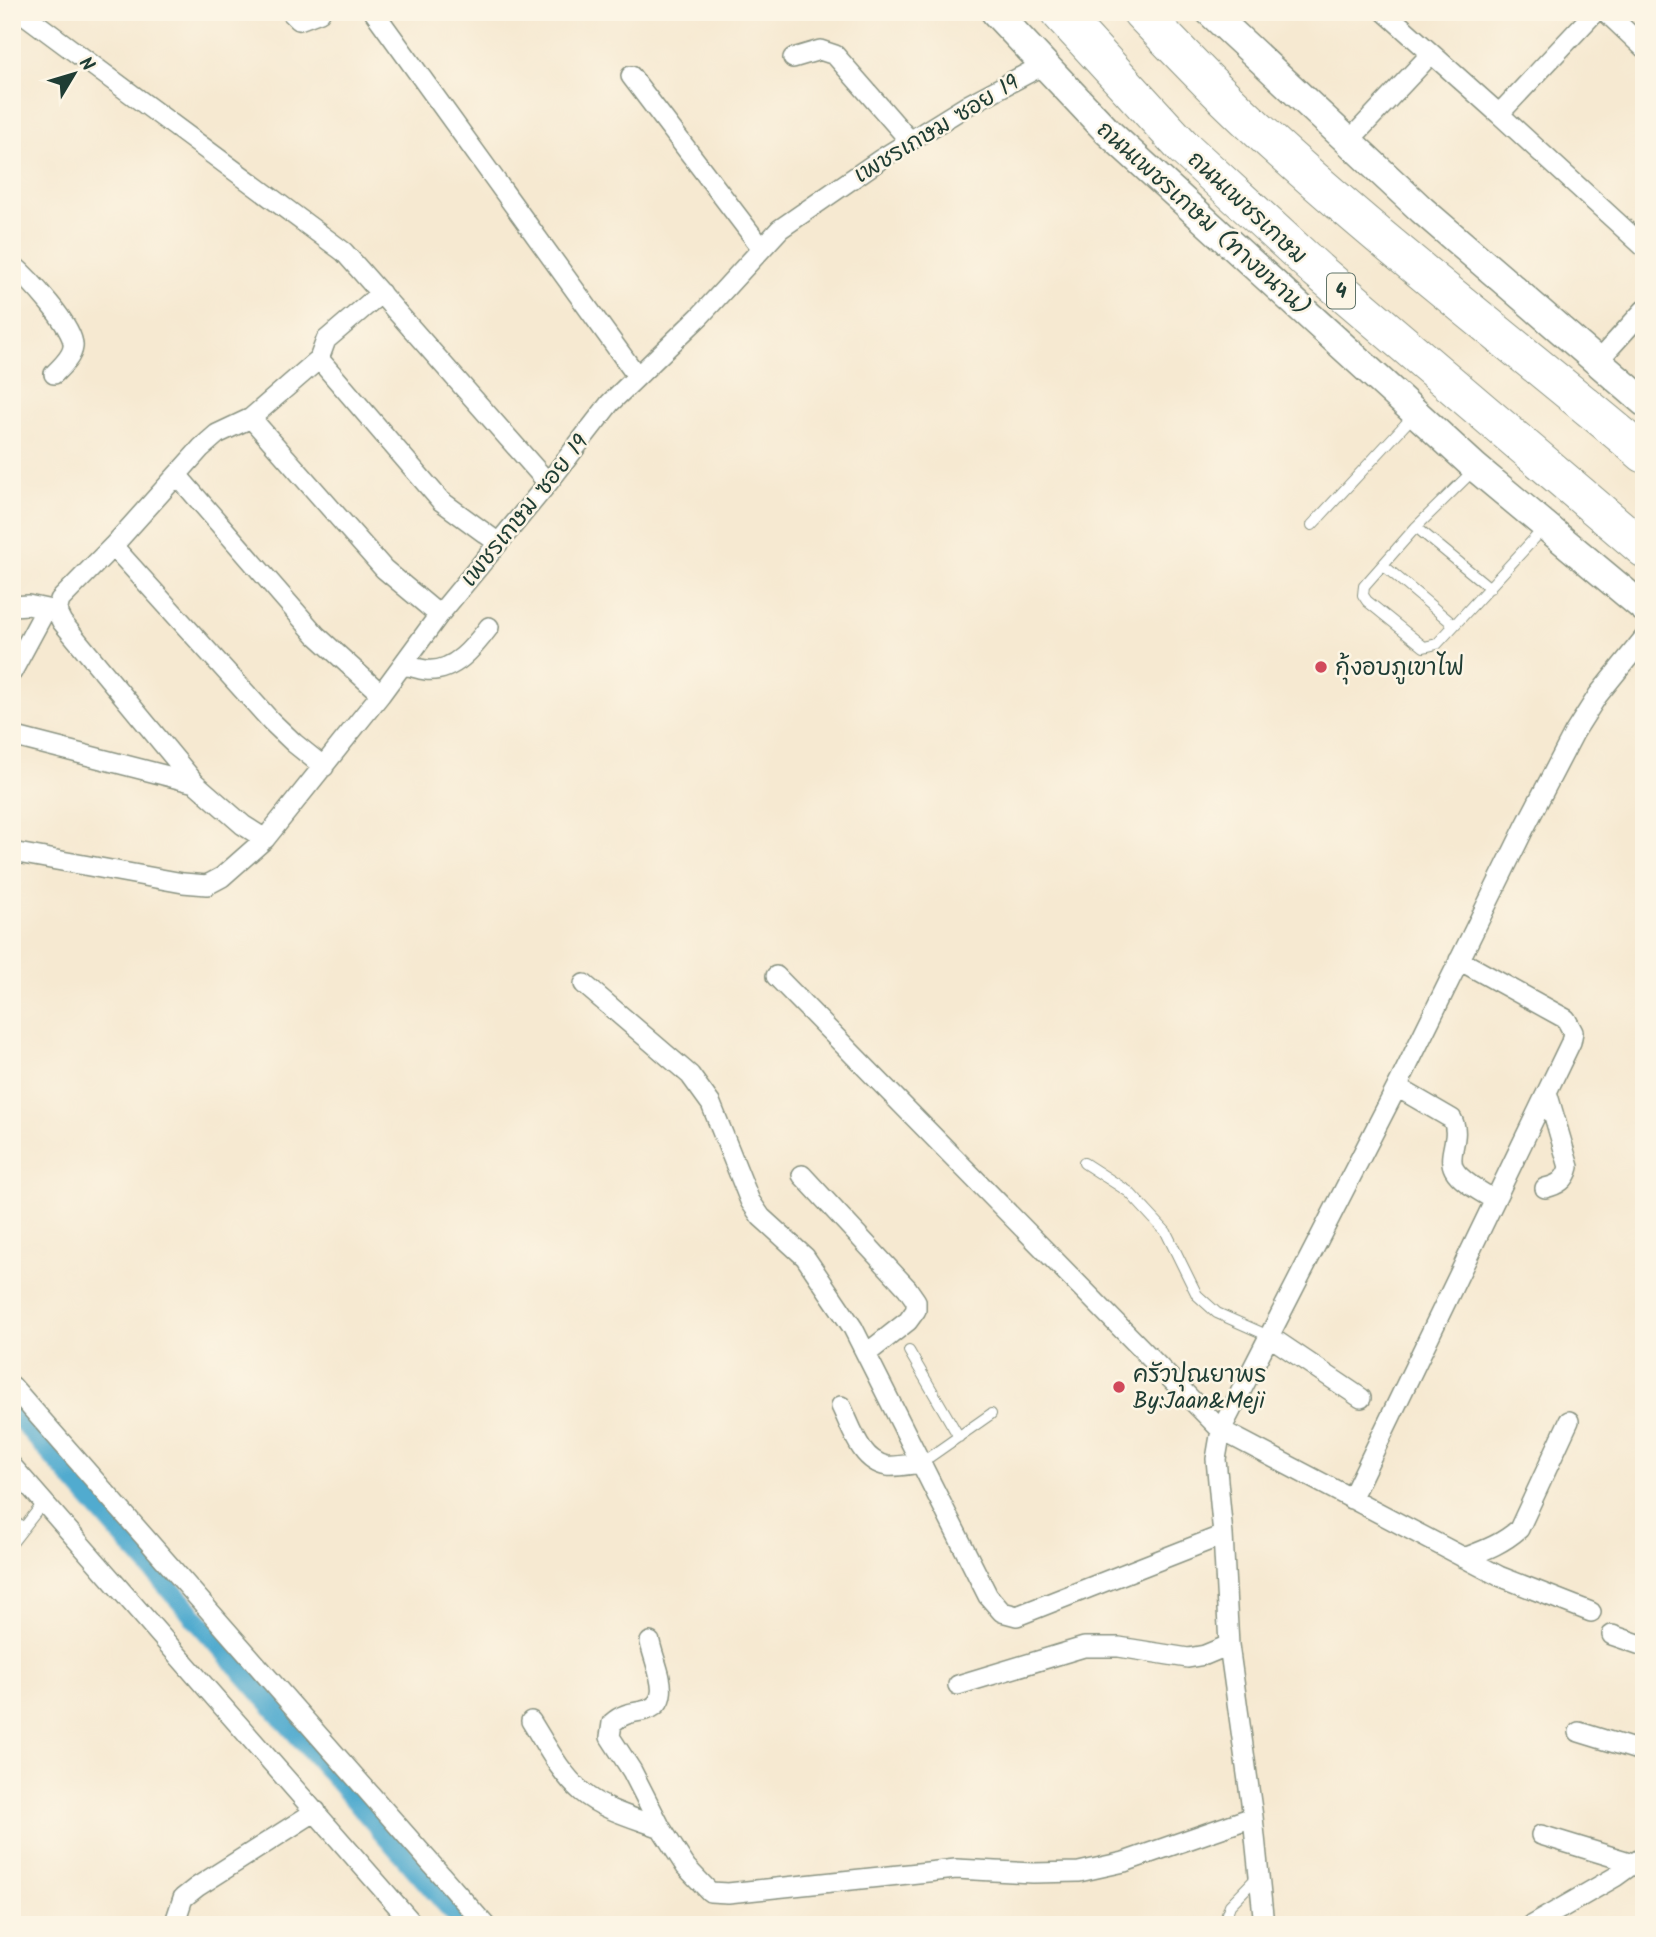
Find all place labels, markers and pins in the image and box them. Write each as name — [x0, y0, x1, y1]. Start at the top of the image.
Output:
place label: กุ้งอบภูเขาไฟ — [1335, 651, 1464, 687]
marker: กุ้งอบภูเขาไฟ — [1313, 659, 1329, 675]
place label: ครัวปุณยาพร By:Jaan&Meji — [1133, 1358, 1266, 1420]
marker: ครัวปุณยาพร By:Jaan&Meji — [1111, 1379, 1127, 1395]

